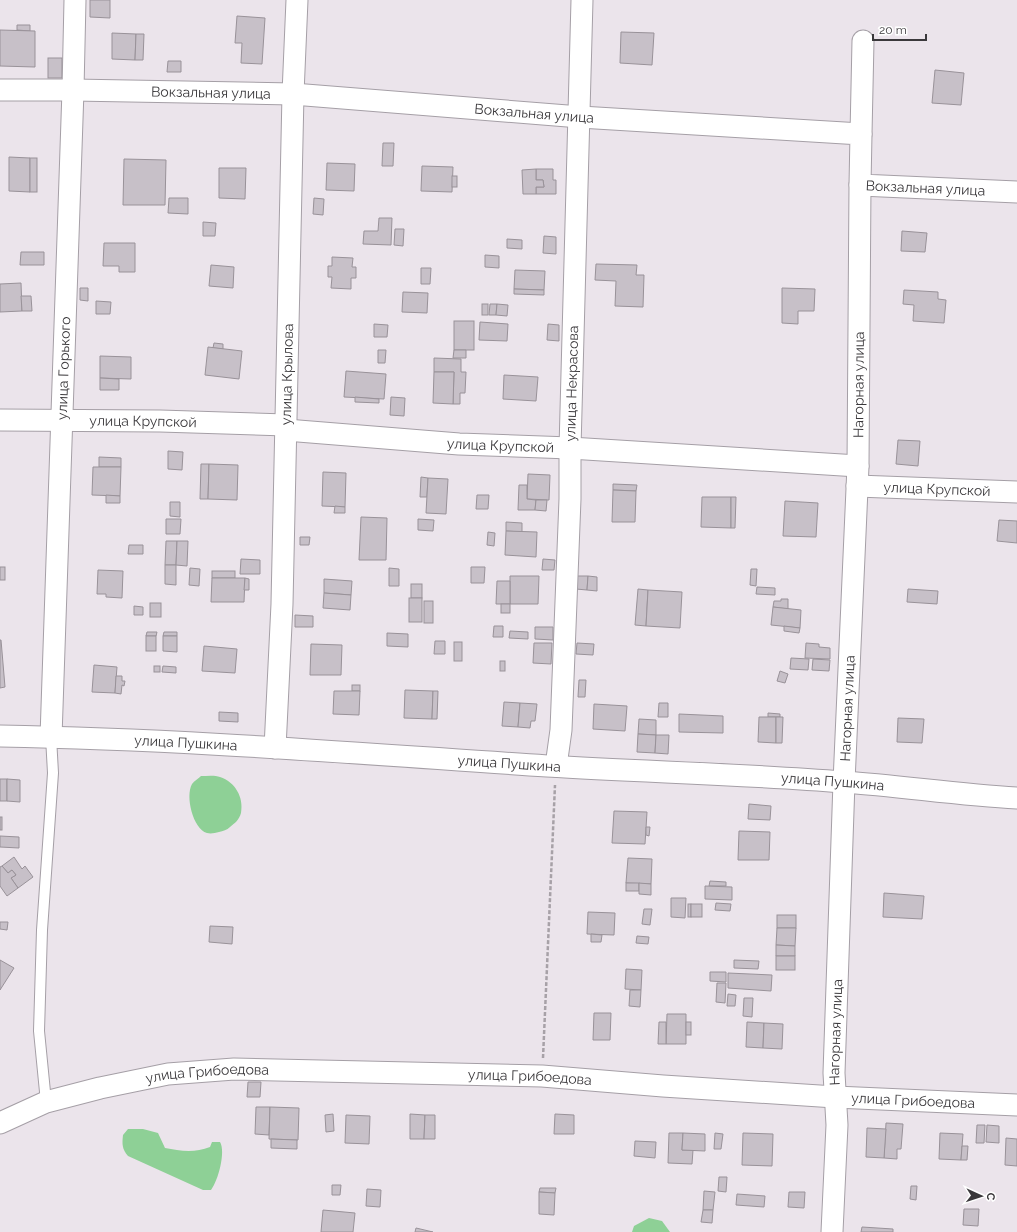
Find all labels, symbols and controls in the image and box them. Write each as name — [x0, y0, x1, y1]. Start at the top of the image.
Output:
scale bar — [873, 16, 926, 42]
text: 20 m — [879, 23, 907, 37]
street label: Вокзальная улица — [151, 83, 271, 102]
street label: Вокзальная улица — [474, 101, 594, 126]
street label: Вокзальная улица — [865, 177, 986, 199]
street label: улица Горького — [54, 316, 73, 420]
street label: улица Крылова — [278, 323, 296, 425]
street label: улица Некрасова — [562, 325, 581, 442]
street label: Нагорная улица — [850, 331, 867, 438]
street label: улица Крупской — [89, 413, 197, 430]
street label: улица Крупской — [446, 435, 554, 455]
street label: улица Крупской — [883, 479, 991, 499]
street label: Нагорная улица — [837, 655, 858, 762]
street label: улица Пушкина — [134, 732, 238, 753]
street label: улица Пушкина — [457, 752, 561, 775]
street label: улица Пушкина — [781, 770, 885, 793]
street label: Нагорная улица — [826, 979, 845, 1086]
street label: улица Грибоедова — [144, 1061, 269, 1086]
street label: улица Грибоедова — [468, 1066, 592, 1088]
street label: улица Грибоедова — [851, 1090, 975, 1111]
north arrow — [961, 1176, 1001, 1216]
text: С — [984, 1192, 997, 1201]

